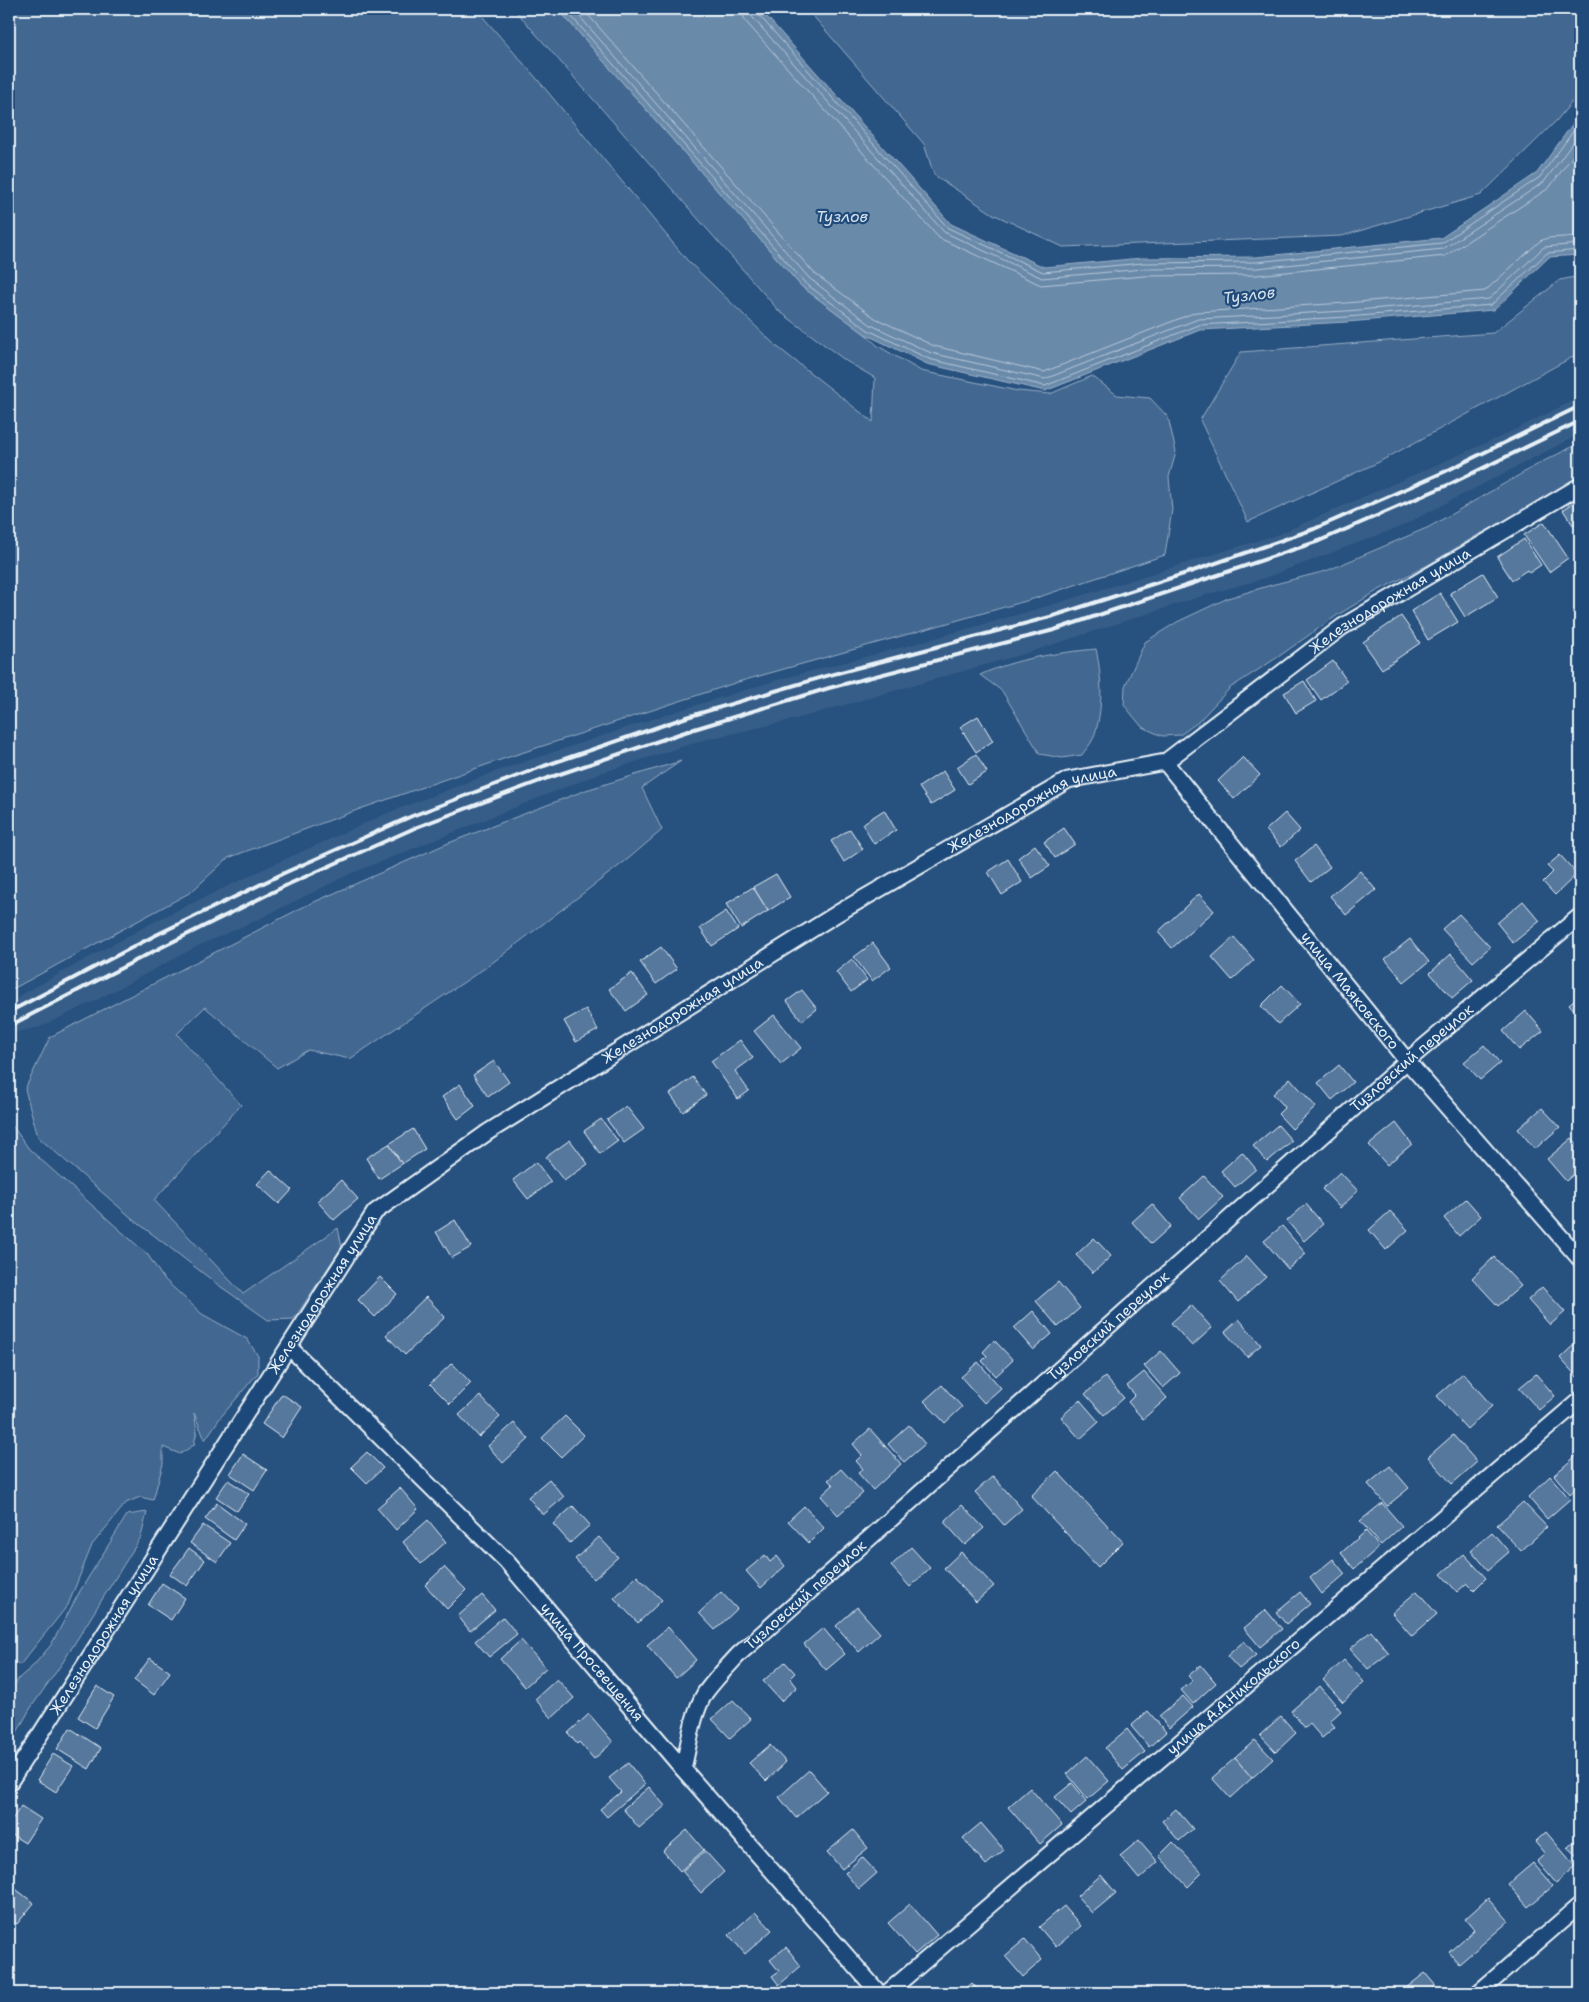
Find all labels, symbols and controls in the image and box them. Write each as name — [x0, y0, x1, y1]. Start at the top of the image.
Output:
water label: Тузлов — [816, 206, 869, 227]
water label: Тузлов — [1222, 281, 1277, 309]
street label: Железнодорожная улица — [1305, 543, 1475, 658]
street label: Железнодорожная улица — [944, 761, 1119, 858]
street label: улица Маяковского — [1296, 927, 1404, 1054]
street label: Железнодорожная улица — [598, 952, 767, 1068]
street label: Тузловский переулок — [1346, 999, 1478, 1117]
street label: Железнодорожная улица — [264, 1209, 382, 1378]
street label: Тузловский переулок — [1043, 1267, 1173, 1386]
street label: Тузловский переулок — [740, 1536, 871, 1654]
street label: Железнодорожная улица — [45, 1550, 163, 1719]
street label: улица Просвещения — [536, 1598, 648, 1726]
street label: улица А.А.Никольского — [1162, 1634, 1305, 1759]

